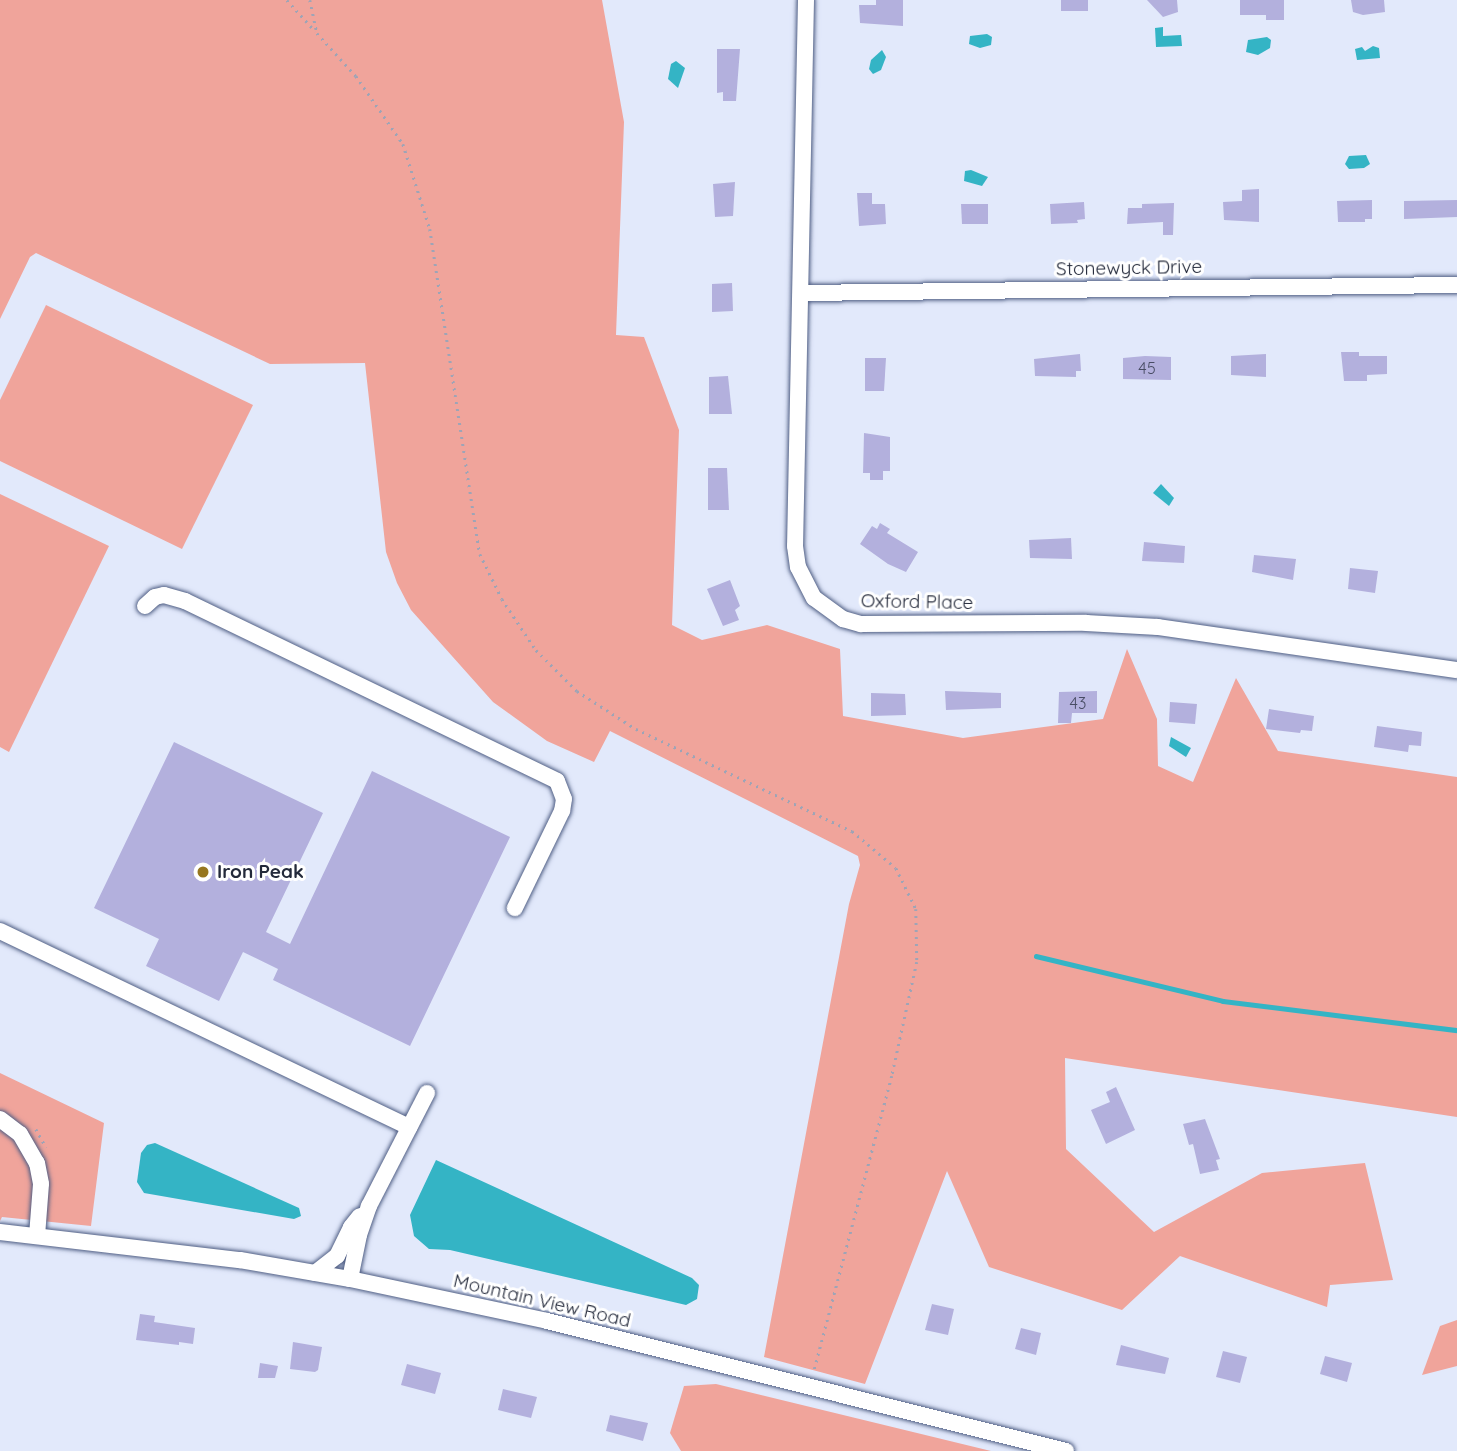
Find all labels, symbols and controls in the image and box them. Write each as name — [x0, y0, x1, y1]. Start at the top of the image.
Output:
street label: Stonewyck Drive — [1056, 255, 1202, 281]
house number: 45 — [1138, 358, 1156, 378]
street label: Oxford Place — [861, 590, 973, 614]
house number: 43 — [1070, 693, 1086, 713]
place label: Iron Peak — [217, 861, 304, 883]
marker: Iron Peak — [195, 864, 211, 880]
street label: Mountain View Road — [451, 1270, 633, 1332]

